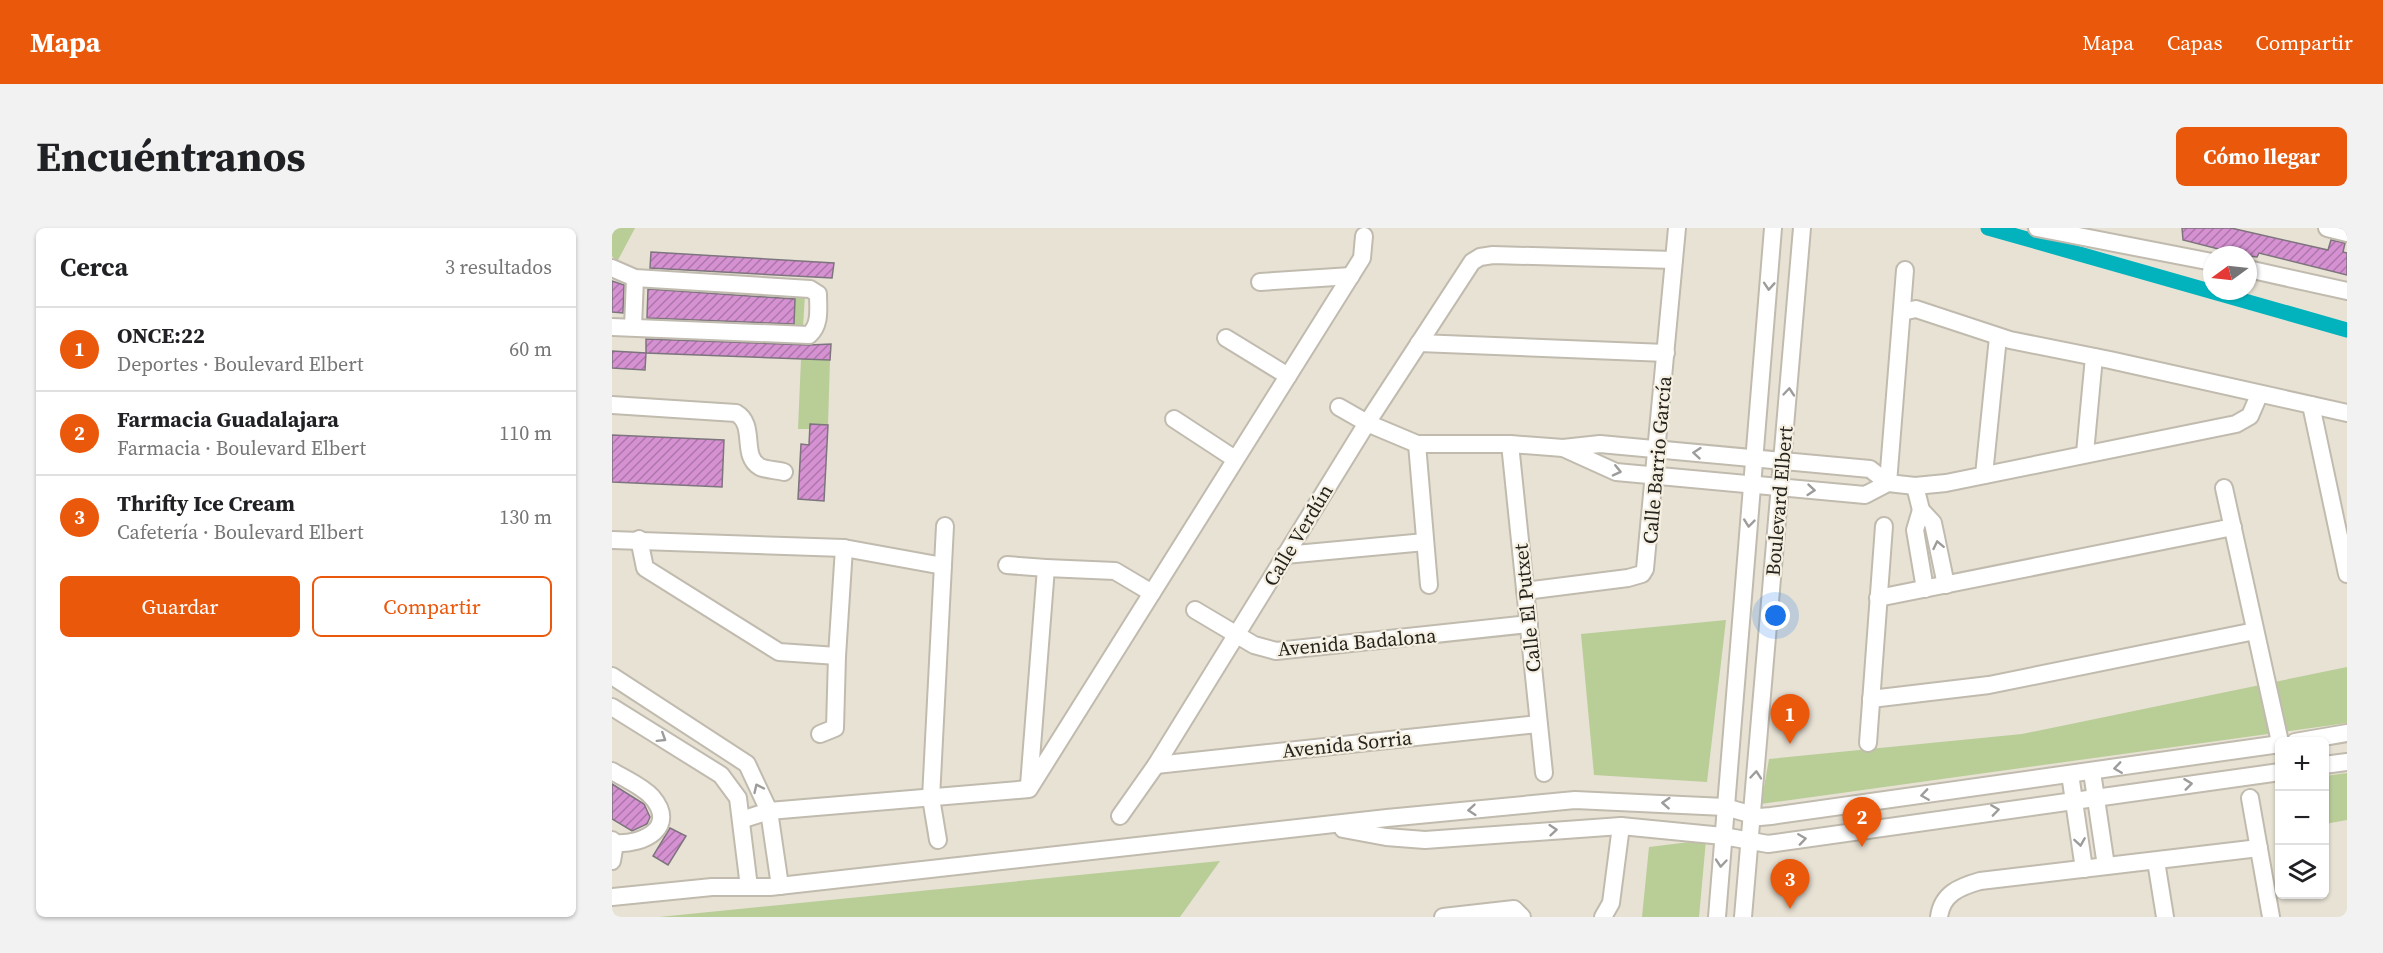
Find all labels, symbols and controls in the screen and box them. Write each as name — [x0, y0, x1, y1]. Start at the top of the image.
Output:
text: Mapa — [30, 23, 101, 61]
text: Mapa — [2082, 28, 2134, 57]
text: Capas — [2167, 28, 2223, 57]
text: Compartir — [2256, 28, 2353, 57]
text: Encuéntranos — [36, 127, 306, 185]
button: Cómo llegar — [2176, 127, 2347, 186]
north arrow — [2203, 246, 2257, 300]
text: Cerca — [60, 249, 128, 285]
text: 3 resultados — [445, 253, 552, 281]
one-way arrow — [1763, 282, 1776, 291]
text: ONCE:22 — [117, 320, 205, 350]
text: 1 — [74, 335, 85, 363]
text: 60 m — [509, 335, 552, 363]
text: Deportes · Boulevard Elbert — [117, 350, 364, 378]
street label: Calle Barrio García — [1636, 374, 1678, 545]
one-way arrow — [1782, 388, 1795, 397]
text: Farmacia Guadalajara — [117, 404, 339, 434]
text: 2 — [74, 419, 85, 447]
text: 110 m — [499, 419, 552, 447]
street label: Boulevard Elbert — [1759, 424, 1800, 577]
text: Farmacia · Boulevard Elbert — [117, 434, 366, 462]
one-way arrow — [1693, 447, 1702, 460]
one-way arrow — [1612, 463, 1622, 476]
street label: Calle Verdún — [1257, 479, 1339, 591]
one-way arrow — [1807, 483, 1816, 496]
text: Thrifty Ice Cream — [117, 488, 295, 518]
text: 3 — [74, 503, 85, 531]
text: 130 m — [499, 503, 552, 531]
text: Cafetería · Boulevard Elbert — [117, 518, 364, 546]
one-way arrow — [1744, 518, 1756, 527]
one-way arrow — [1932, 540, 1945, 550]
street label: Calle El Putxet — [1506, 542, 1548, 674]
button: Guardar — [60, 576, 300, 637]
button: Compartir — [312, 576, 552, 637]
your location — [1761, 601, 1790, 630]
street label: Avenida Badalona — [1276, 621, 1438, 663]
pin: 1 — [1770, 694, 1810, 744]
street label: Avenida Sorria — [1281, 723, 1414, 765]
one-way arrow — [656, 730, 666, 742]
map controls — [2275, 737, 2329, 899]
button: + — [2275, 737, 2329, 791]
one-way arrow — [2113, 761, 2122, 773]
one-way arrow — [1749, 771, 1762, 780]
one-way arrow — [2183, 778, 2192, 790]
one-way arrow — [754, 784, 766, 795]
one-way arrow — [1920, 788, 1929, 800]
button: − — [2275, 791, 2329, 845]
one-way arrow — [1662, 797, 1671, 810]
pin: 2 — [1842, 798, 1882, 847]
one-way arrow — [1467, 803, 1477, 816]
one-way arrow — [1990, 805, 1999, 817]
one-way arrow — [1549, 824, 1558, 837]
one-way arrow — [1797, 833, 1806, 845]
one-way arrow — [2073, 837, 2086, 847]
button: layers — [2275, 845, 2329, 899]
one-way arrow — [1715, 859, 1728, 868]
pin: 3 — [1770, 860, 1810, 909]

